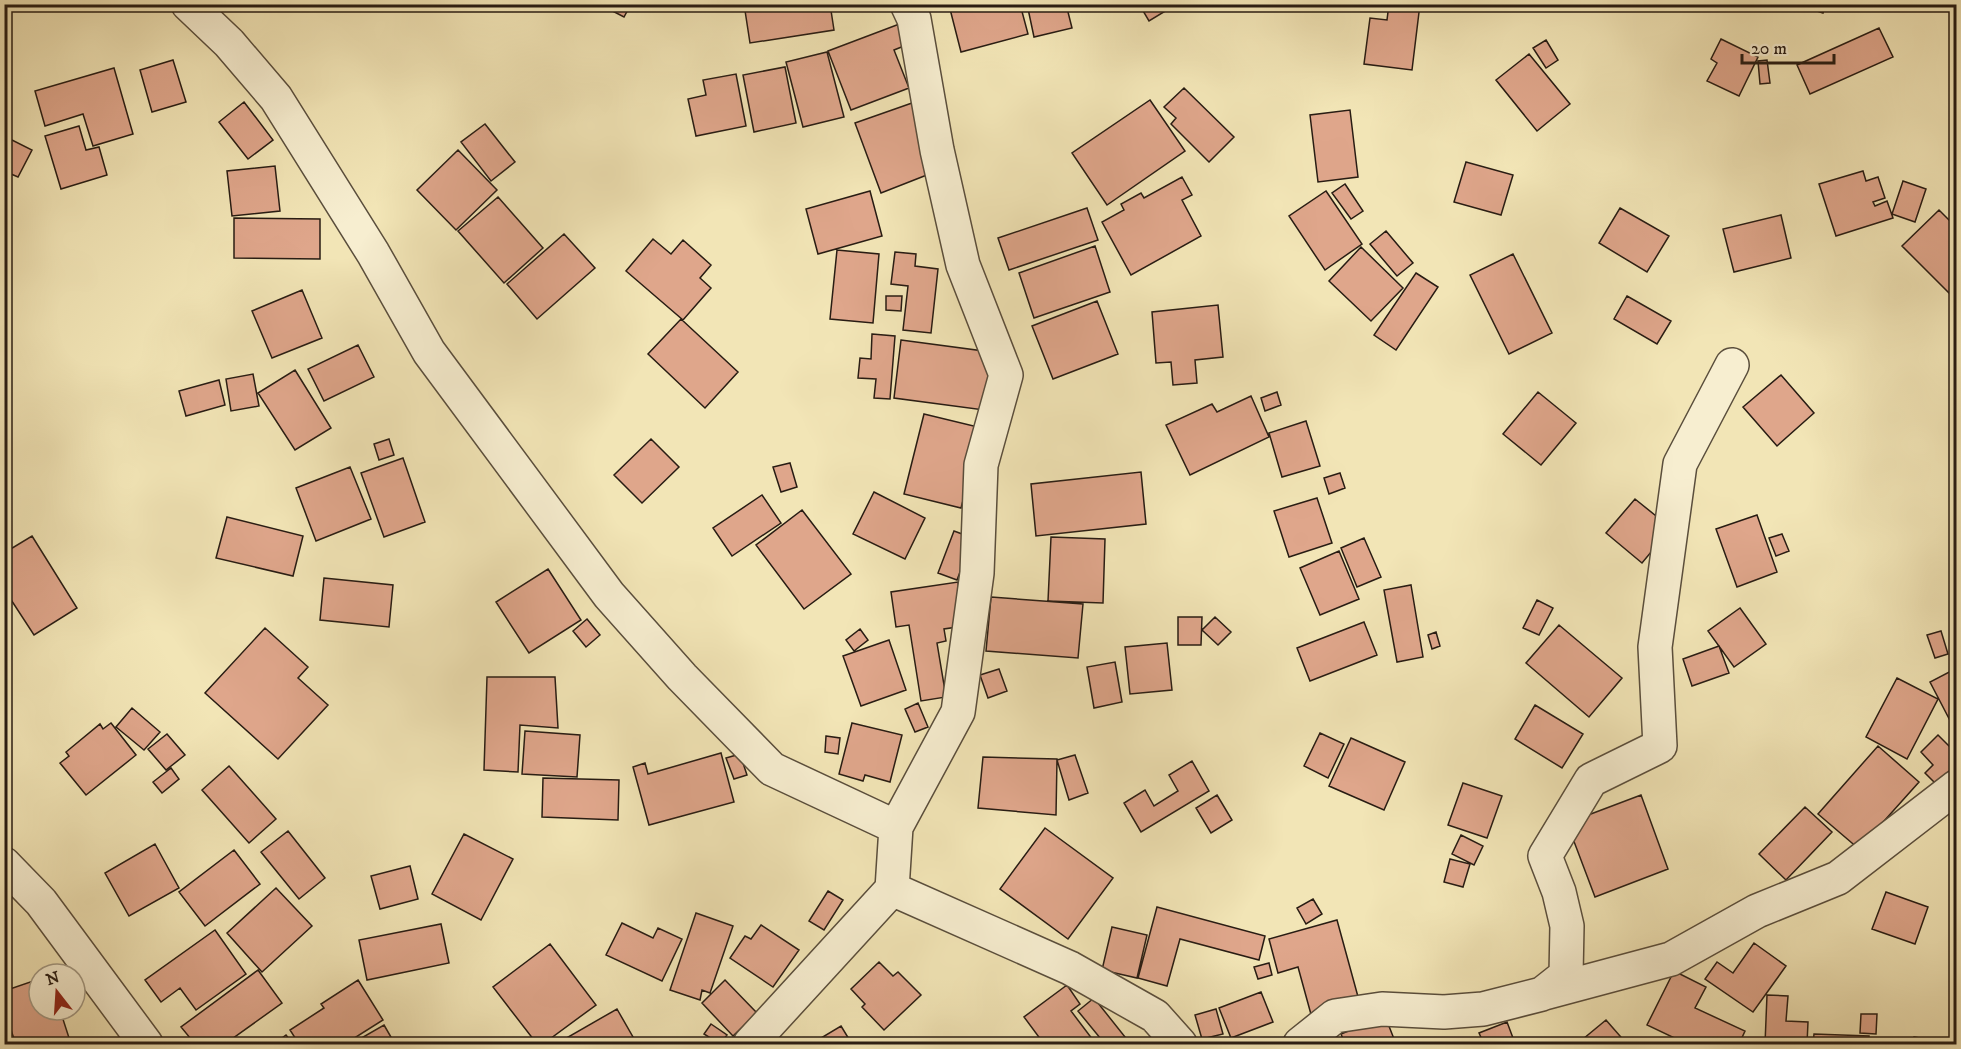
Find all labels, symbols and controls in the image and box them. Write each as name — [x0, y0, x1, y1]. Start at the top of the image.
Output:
scale bar — [1742, 27, 1834, 65]
text: 20 m — [1751, 38, 1787, 60]
north arrow — [27, 962, 87, 1022]
text: N — [44, 967, 62, 990]

